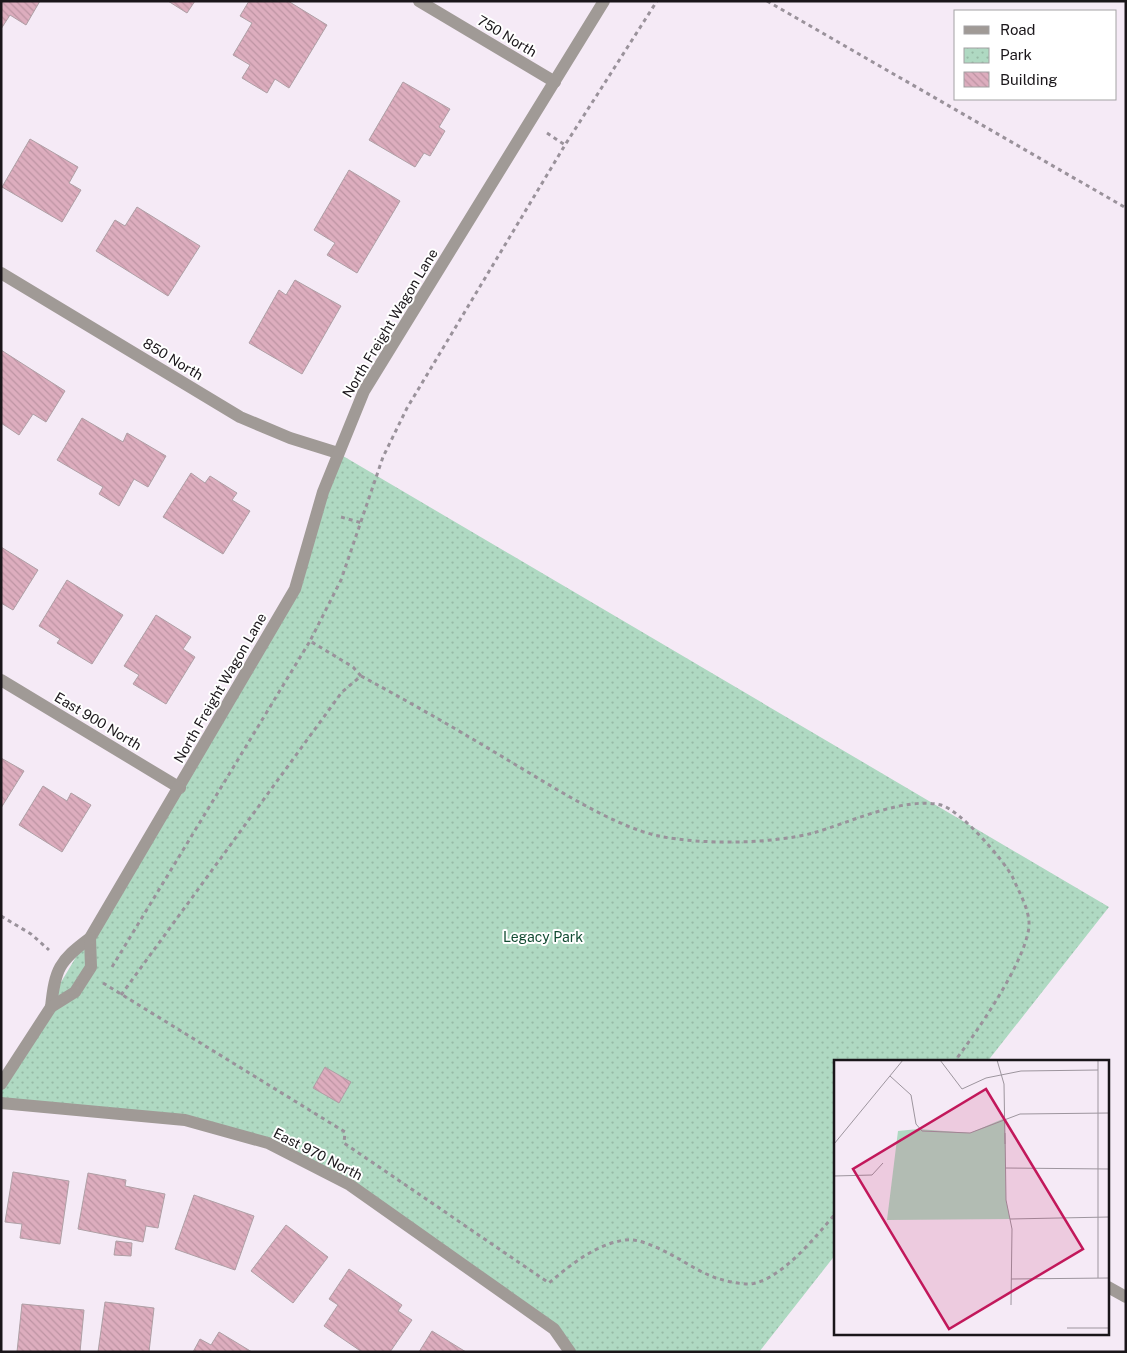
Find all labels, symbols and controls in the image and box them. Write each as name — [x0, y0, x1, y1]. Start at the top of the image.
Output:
legend — [954, 10, 1117, 100]
street label: 750 North — [474, 12, 540, 60]
text: Road — [1000, 21, 1036, 38]
text: Park — [1000, 46, 1032, 63]
text: Building — [1000, 71, 1058, 88]
street label: North Freight Wagon Lane — [339, 246, 441, 400]
street label: 850 North — [140, 335, 206, 383]
street label: North Freight Wagon Lane — [170, 610, 270, 766]
street label: East 900 North — [52, 689, 144, 753]
park label: Legacy Park — [503, 929, 583, 945]
inset map — [834, 1060, 1110, 1336]
street label: East 970 North — [271, 1125, 365, 1183]

